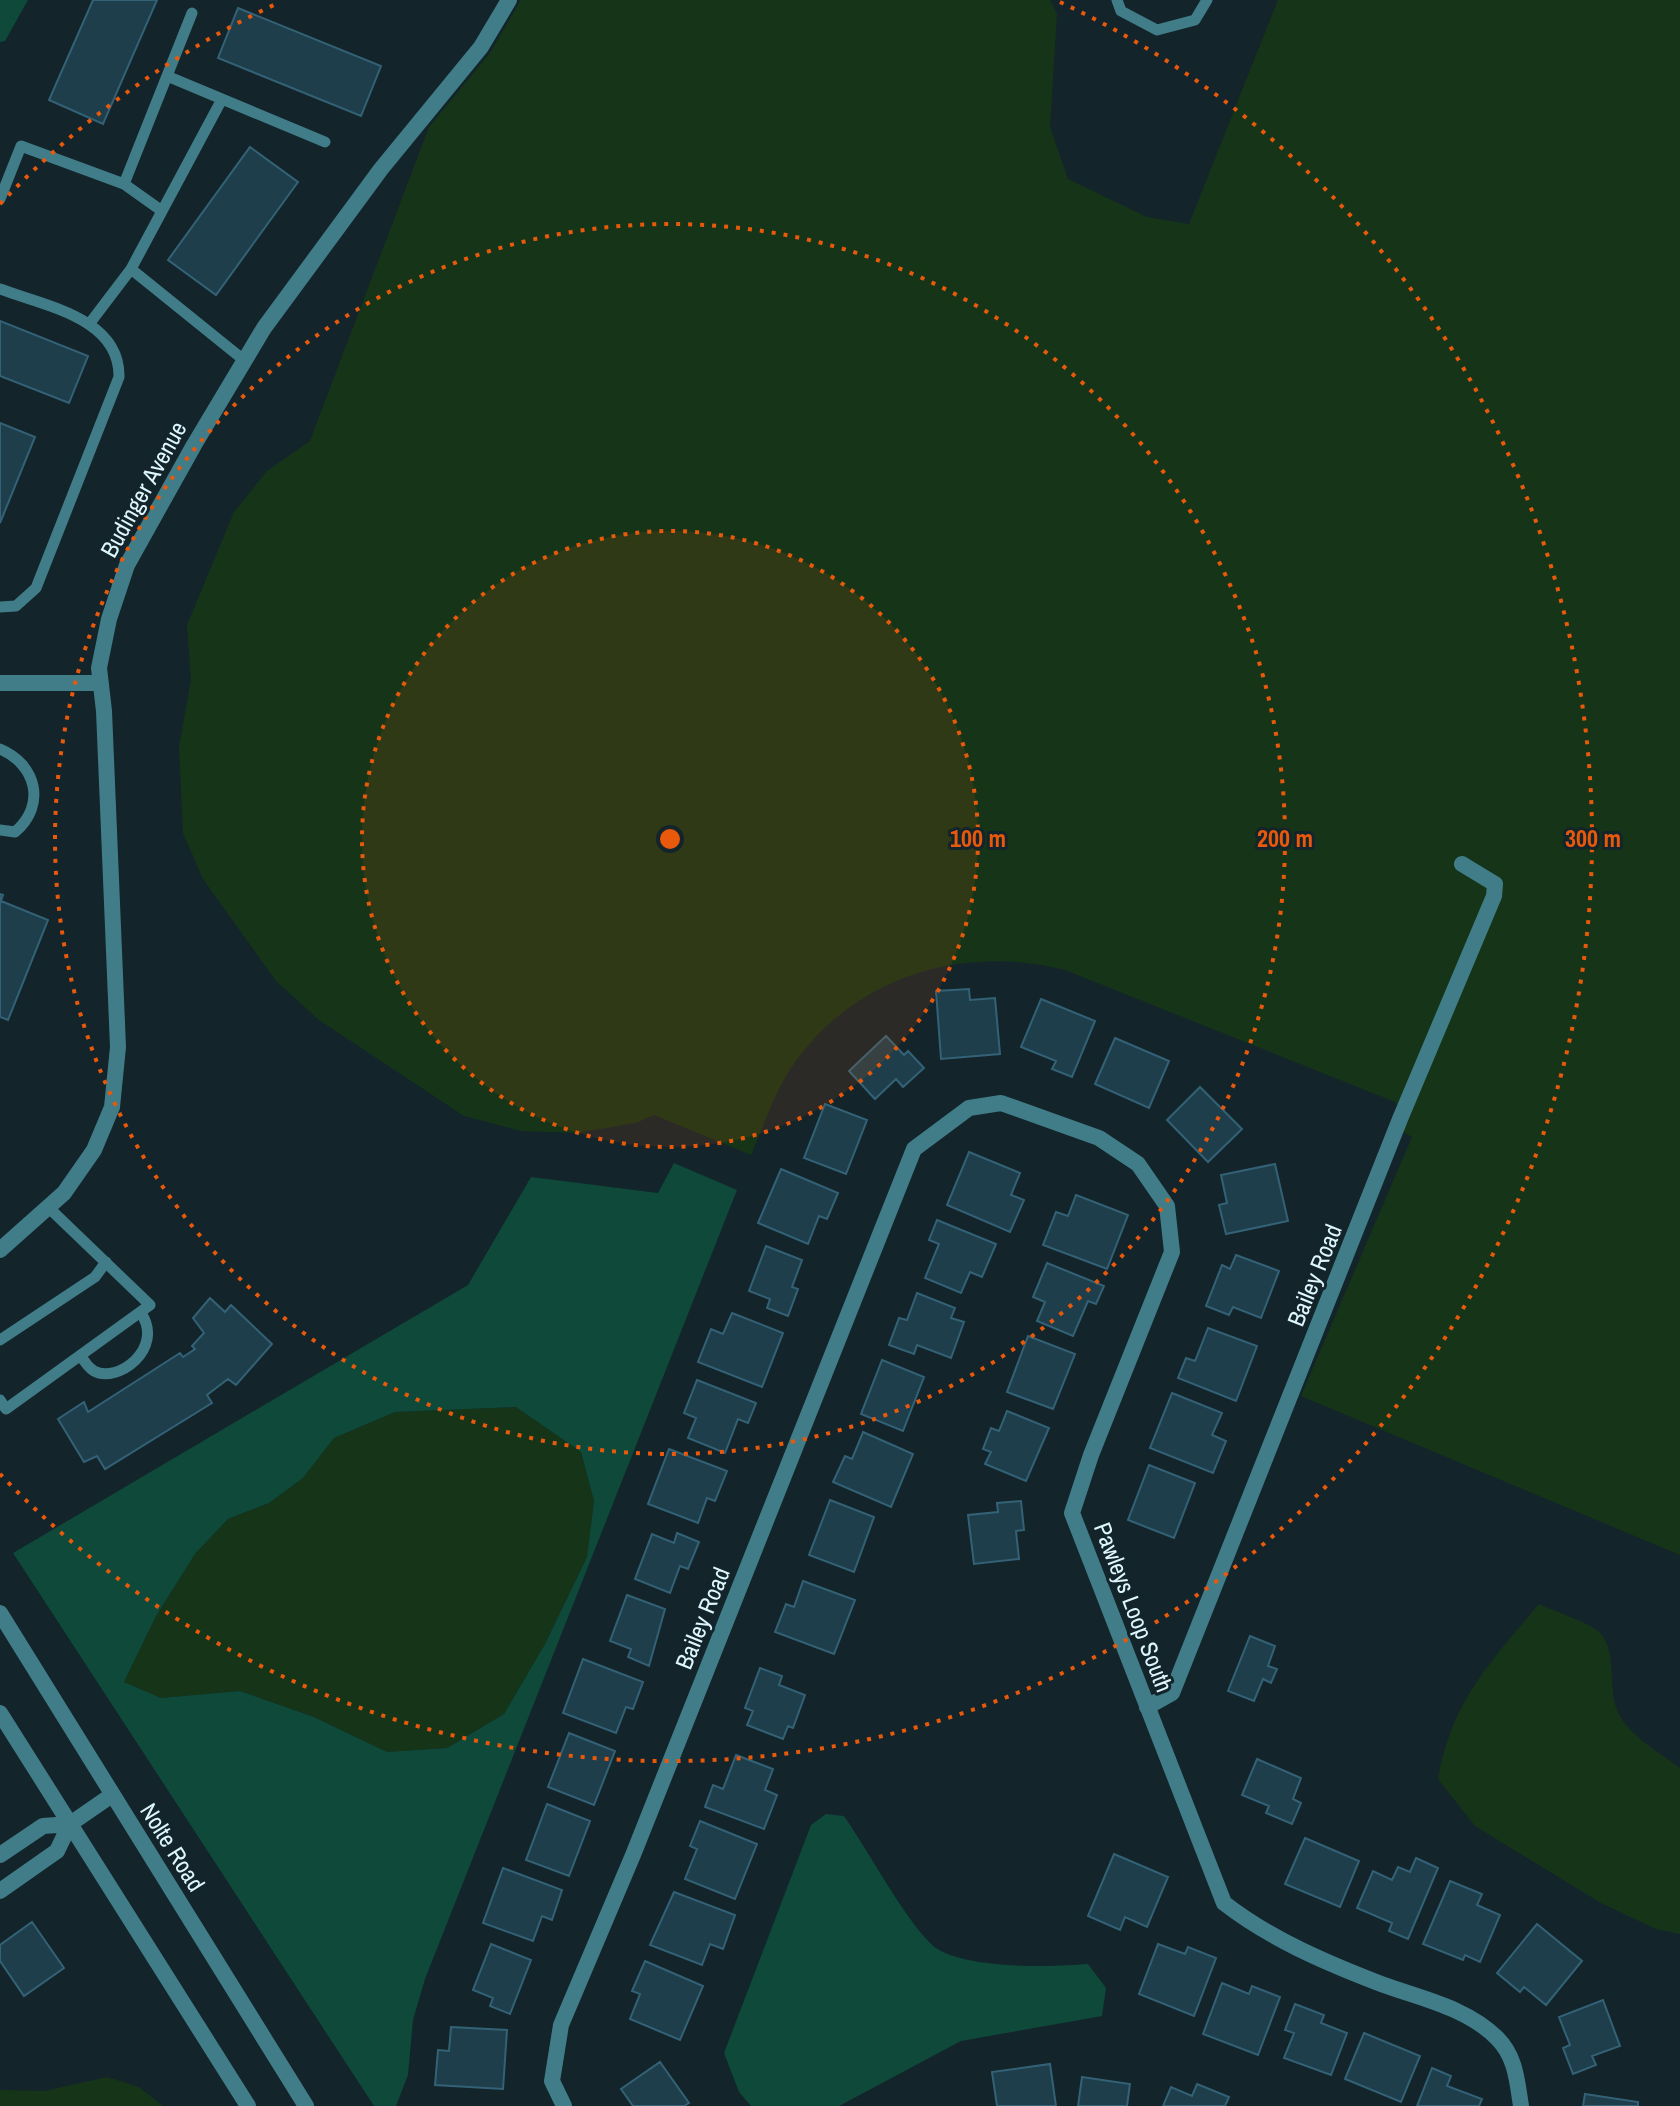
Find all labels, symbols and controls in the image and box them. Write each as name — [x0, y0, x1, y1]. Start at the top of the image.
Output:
street label: Budinger Avenue — [92, 415, 194, 563]
text: 100 m — [950, 822, 1006, 854]
text: 200 m — [1257, 822, 1313, 854]
text: 300 m — [1565, 822, 1621, 854]
centre of rings — [656, 825, 684, 853]
street label: Bailey Road — [1279, 1219, 1349, 1331]
street label: Pawleys Loop South — [1087, 1518, 1181, 1696]
street label: Bailey Road — [667, 1562, 737, 1674]
street label: Nolte Road — [133, 1797, 213, 1897]

